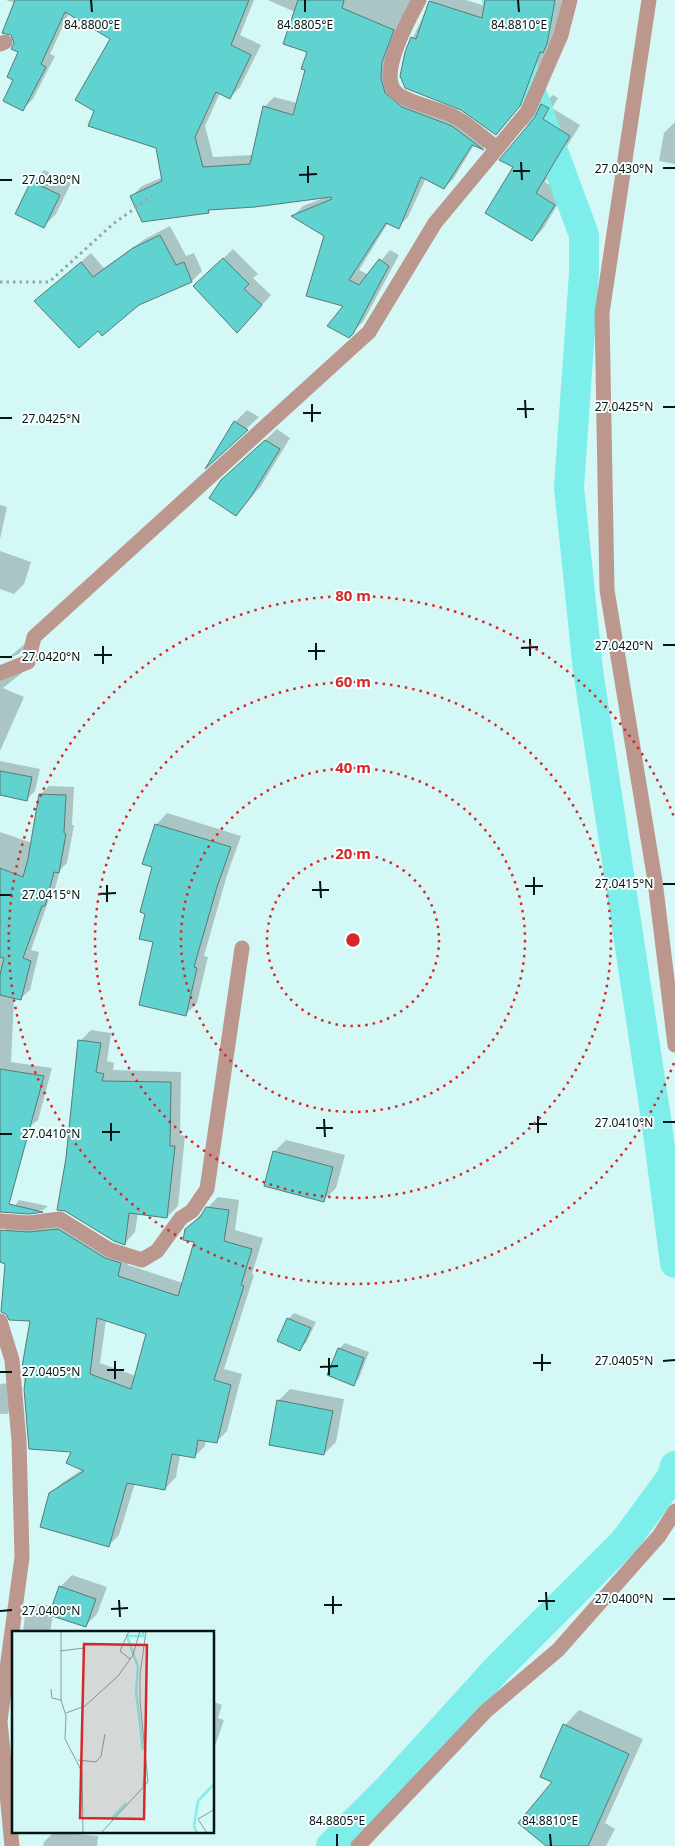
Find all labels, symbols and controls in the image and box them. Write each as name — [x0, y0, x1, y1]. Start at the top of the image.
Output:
text: 84.8800°E — [64, 16, 120, 33]
text: 84.8805°E — [277, 16, 333, 33]
text: 84.8810°E — [491, 16, 547, 33]
text: 27.0430°N — [595, 160, 653, 177]
text: 27.0430°N — [22, 171, 80, 188]
text: 27.0425°N — [595, 398, 653, 415]
text: 27.0425°N — [22, 410, 80, 427]
text: 80 m — [335, 585, 371, 605]
text: 27.0420°N — [595, 637, 653, 654]
text: 27.0420°N — [22, 648, 80, 665]
text: 60 m — [335, 671, 371, 691]
text: 40 m — [335, 757, 371, 777]
text: 20 m — [335, 843, 371, 863]
text: 27.0415°N — [595, 875, 653, 892]
text: 27.0415°N — [22, 886, 80, 903]
centre of rings — [344, 931, 362, 949]
text: 27.0410°N — [595, 1114, 653, 1131]
text: 27.0410°N — [22, 1125, 80, 1142]
text: 27.0405°N — [595, 1352, 653, 1369]
text: 27.0405°N — [22, 1363, 80, 1380]
text: 27.0400°N — [595, 1590, 653, 1607]
text: 27.0400°N — [22, 1602, 80, 1619]
inset map — [12, 1631, 215, 1834]
text: 84.8805°E — [309, 1812, 365, 1829]
text: 84.8810°E — [522, 1812, 578, 1829]

